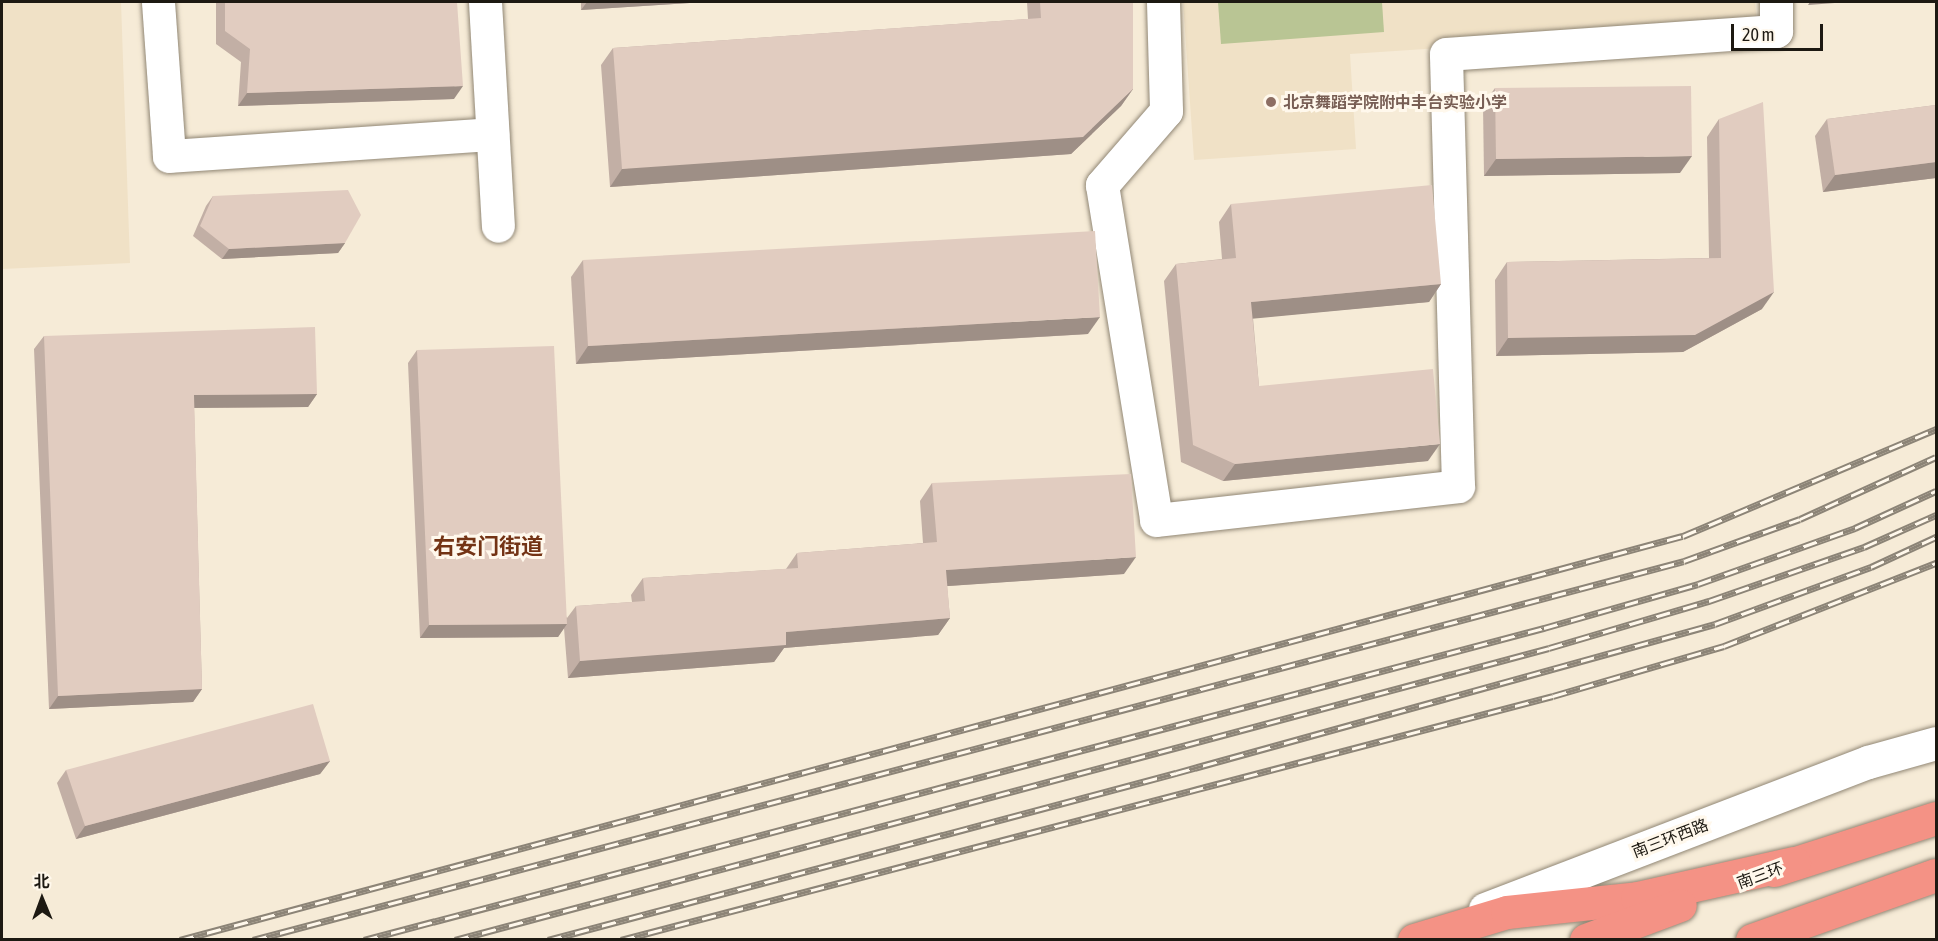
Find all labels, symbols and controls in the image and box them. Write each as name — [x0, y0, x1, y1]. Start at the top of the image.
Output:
scale bar — [1734, 12, 1826, 50]
text: 20 m — [1742, 24, 1774, 45]
place label: 北京舞蹈学院附中丰台实验小学 — [1283, 92, 1507, 112]
marker: 北京舞蹈学院附中丰台实验小学 — [1264, 95, 1278, 109]
district label: 右安门街道 — [433, 534, 543, 560]
street label: 南三环西路 — [1629, 815, 1711, 861]
street label: 南三环 — [1734, 858, 1786, 892]
north arrow — [12, 869, 72, 929]
text: 北 — [34, 872, 50, 890]

